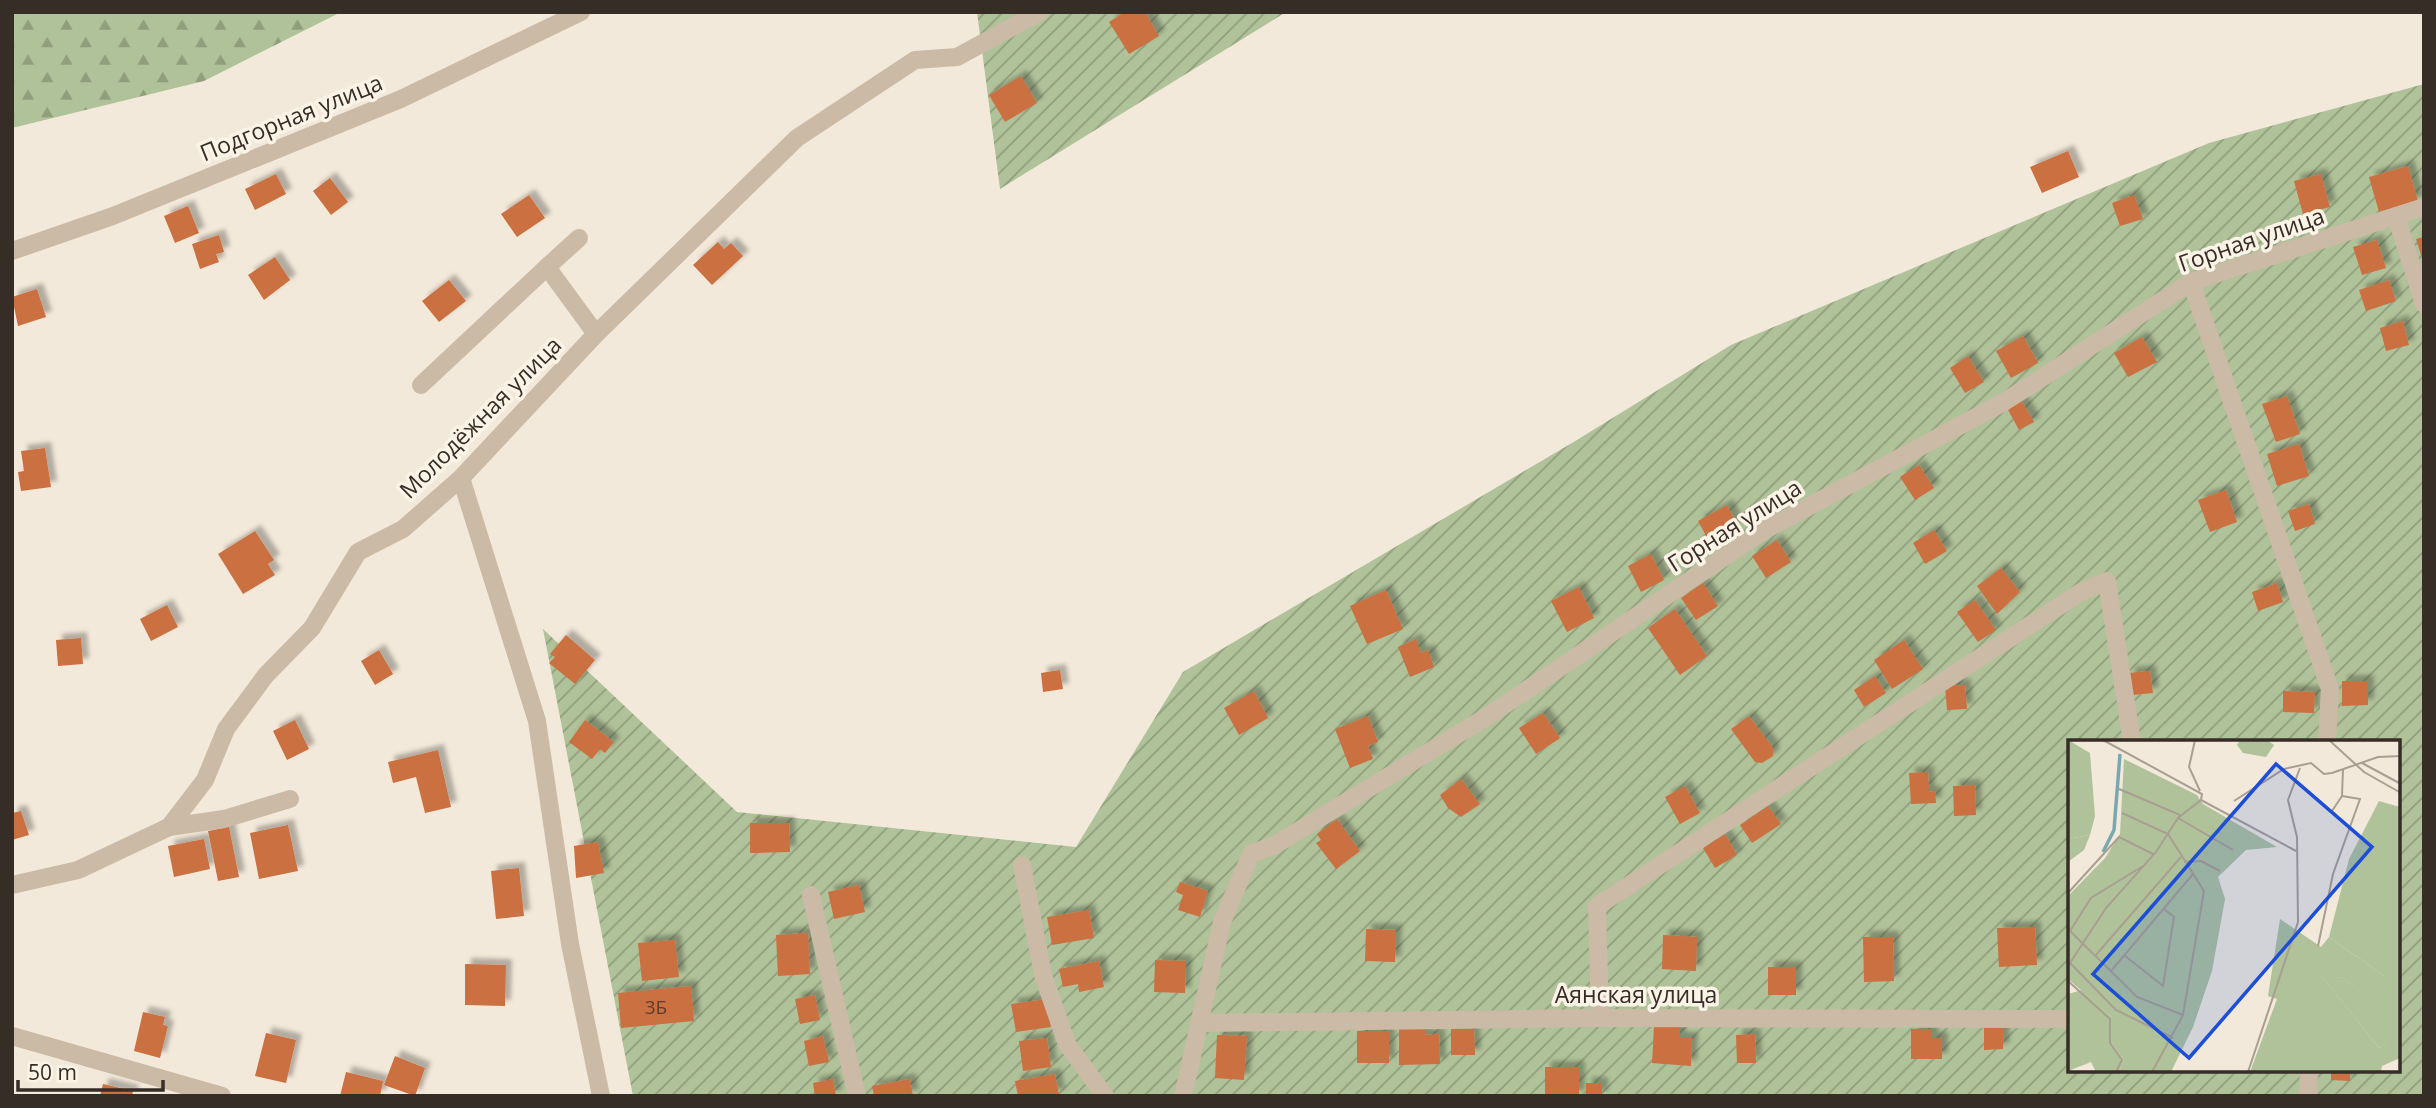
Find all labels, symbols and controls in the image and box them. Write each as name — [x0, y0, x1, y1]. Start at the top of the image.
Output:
street label: Подгорная улица — [195, 66, 387, 168]
street label: Горная улица — [2174, 199, 2328, 279]
street label: Молодёжная улица — [392, 329, 568, 505]
street label: Горная улица — [1661, 471, 1807, 579]
inset map — [2068, 740, 2401, 1073]
street label: Аянская улица — [1555, 978, 1717, 1010]
house number: 3Б — [645, 994, 667, 1020]
scale bar — [18, 1048, 163, 1092]
text: 50 m — [28, 1058, 77, 1086]

